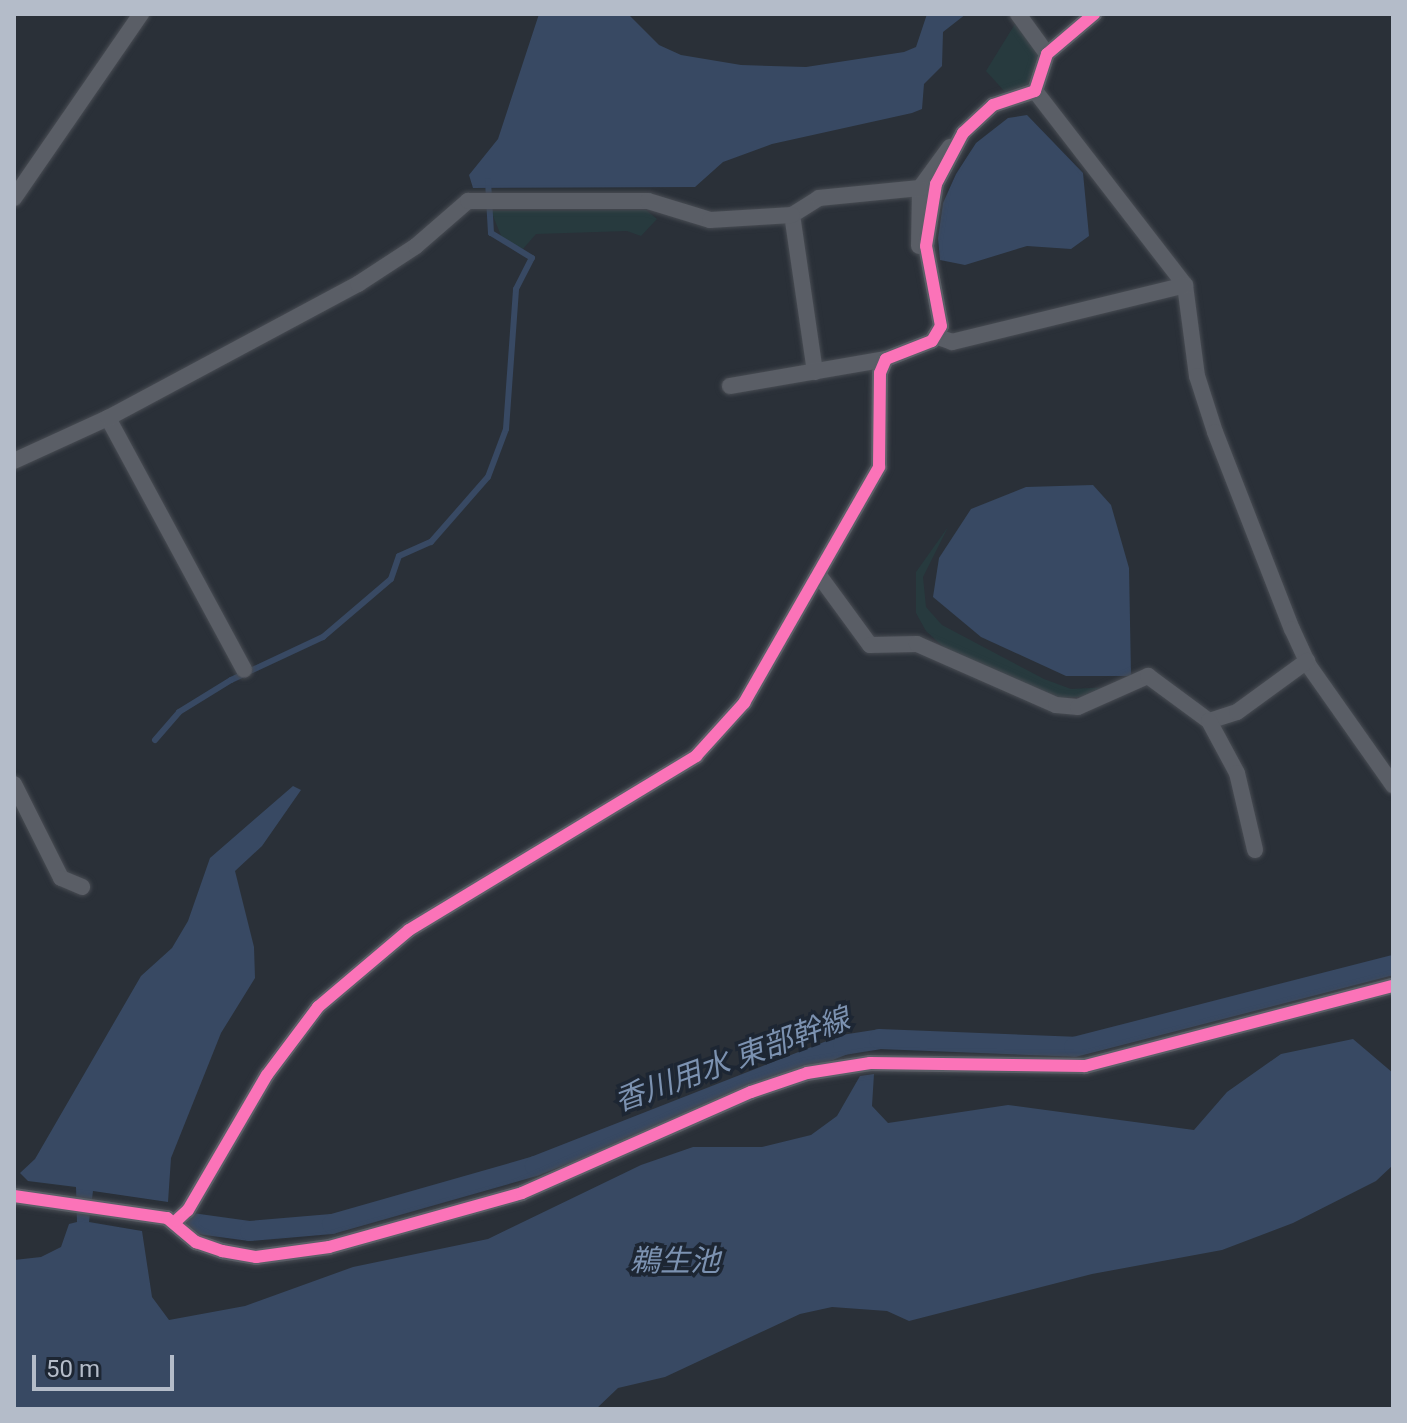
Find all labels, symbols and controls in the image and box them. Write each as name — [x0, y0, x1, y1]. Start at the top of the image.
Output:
water label: 香川用水 東部幹線 — [610, 1001, 854, 1119]
water label: 鵜生池 — [630, 1243, 720, 1279]
scale bar — [36, 1339, 178, 1389]
text: 50 m — [46, 1355, 100, 1383]

